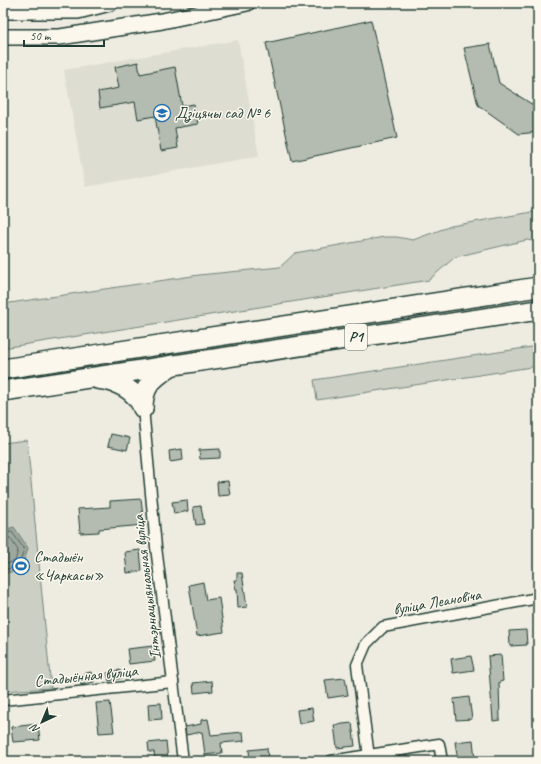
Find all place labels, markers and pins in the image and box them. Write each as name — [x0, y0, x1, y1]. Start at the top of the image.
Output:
school or university icon: Дзіцячы сад № 6 — [152, 103, 172, 123]
place label: Дзіцячы сад № 6 — [175, 103, 271, 123]
place label: Стадыён «Чаркасы» — [34, 547, 104, 585]
sports icon: Стадыён «Чаркасы» — [11, 556, 31, 576]

